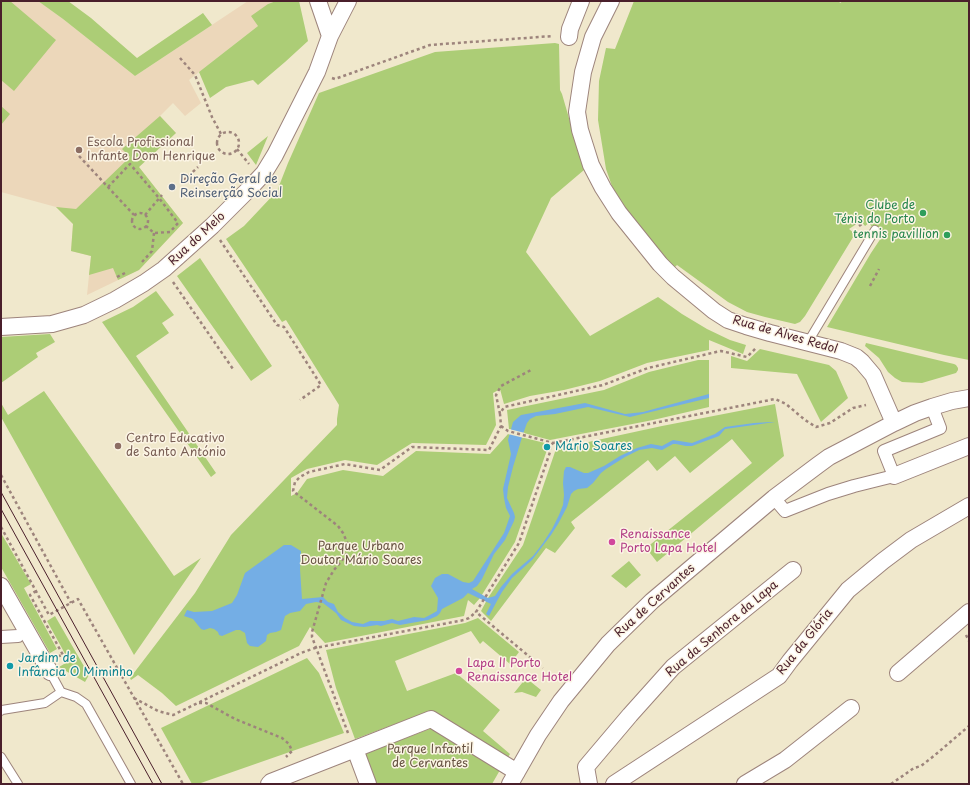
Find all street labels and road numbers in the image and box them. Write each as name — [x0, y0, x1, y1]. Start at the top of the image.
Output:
street label: Rua do Melo — [166, 209, 228, 269]
street label: Rua de Alves Redol — [731, 313, 839, 357]
street label: Rua de Cervantes — [612, 561, 698, 641]
street label: Rua da Senhora da Lapa — [663, 578, 781, 680]
street label: Rua da Glória — [774, 606, 836, 678]

